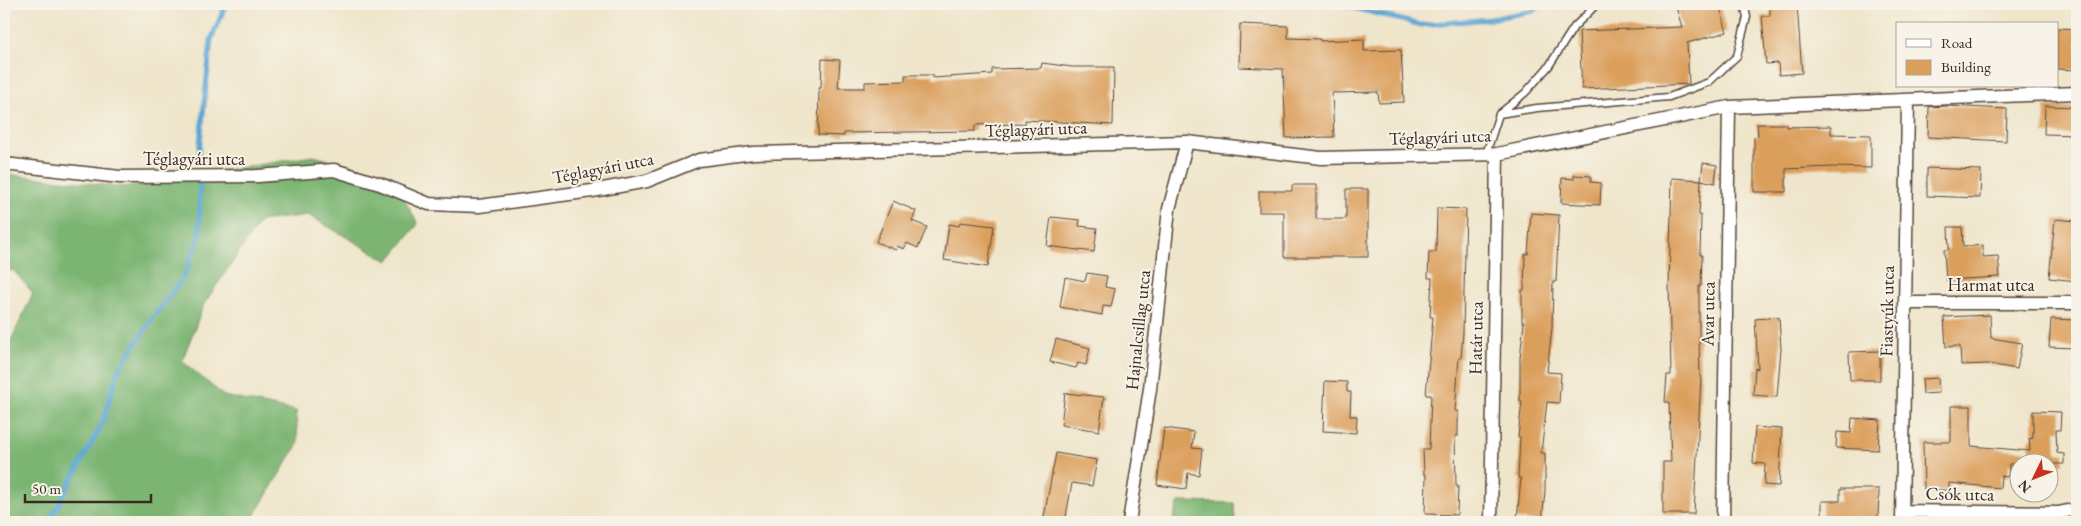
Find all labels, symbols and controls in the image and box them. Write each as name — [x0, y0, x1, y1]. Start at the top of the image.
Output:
legend — [1896, 22, 2058, 88]
text: Road — [1941, 33, 1973, 52]
text: Building — [1941, 57, 1991, 76]
street label: Téglagyári utca — [984, 115, 1088, 142]
street label: Téglagyári utca — [1388, 123, 1492, 150]
street label: Téglagyári utca — [550, 146, 656, 189]
street label: Téglagyári utca — [143, 147, 246, 170]
street label: Fiastyúk utca — [1874, 264, 1899, 357]
street label: Hajnalcsillag utca — [1120, 268, 1155, 391]
street label: Harmat utca — [1947, 273, 2036, 296]
street label: Avar utca — [1695, 280, 1720, 348]
street label: Határ utca — [1463, 300, 1488, 375]
north arrow — [2008, 454, 2058, 504]
scale bar — [25, 471, 151, 503]
text: N — [2014, 476, 2035, 497]
text: 50 m — [32, 479, 61, 498]
street label: Csók utca — [1925, 481, 1995, 506]

